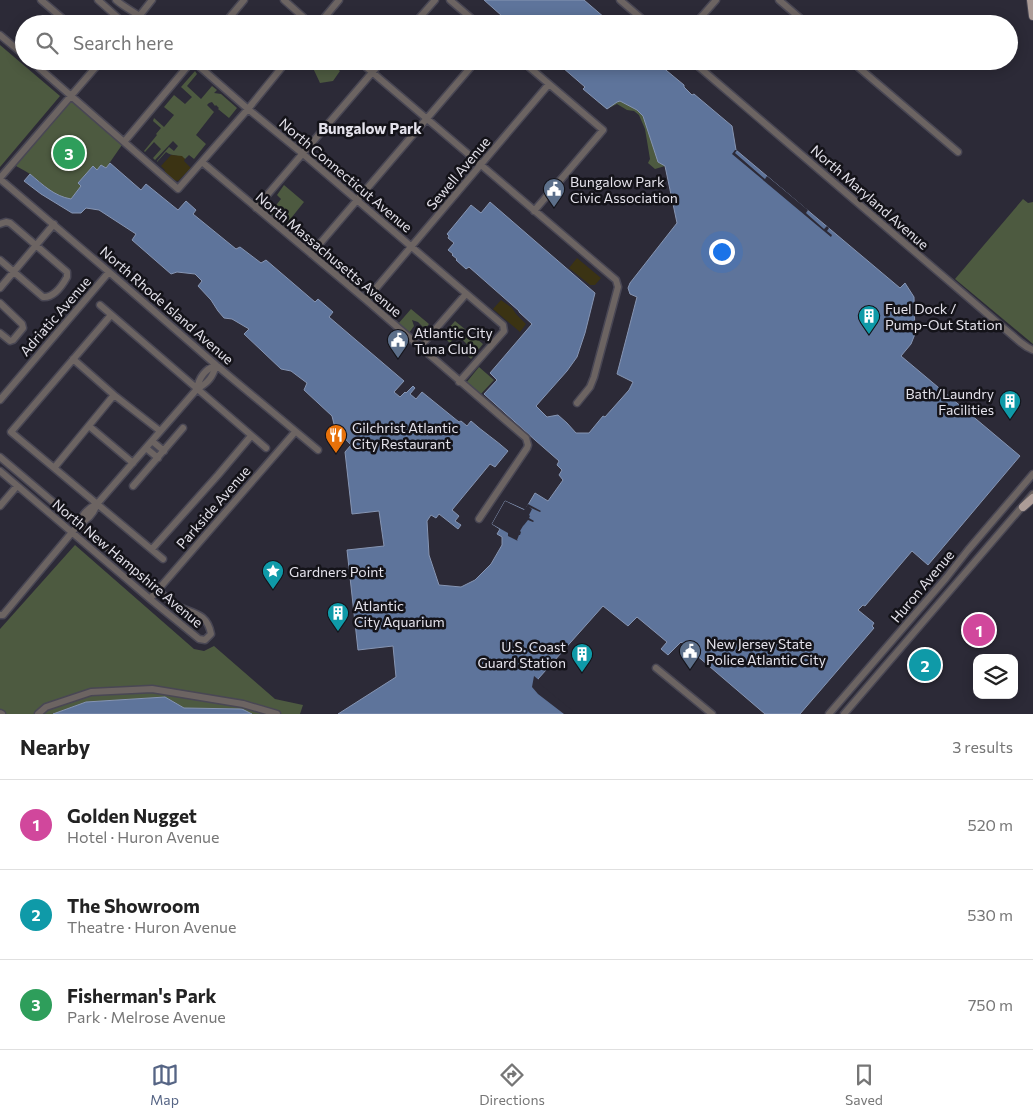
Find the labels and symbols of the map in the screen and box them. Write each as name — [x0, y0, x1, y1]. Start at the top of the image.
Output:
street label: North Connecticut Avenue — [276, 114, 416, 236]
district label: Bungalow Park — [318, 119, 422, 137]
street label: Sewell Avenue — [422, 133, 494, 213]
pin: 3 — [53, 134, 85, 172]
street label: North Maryland Avenue — [808, 141, 932, 253]
place label: Bungalow Park Civic Association — [570, 173, 678, 206]
public building icon: Bungalow Park Civic Association — [542, 177, 566, 208]
street label: North Massachusetts Avenue — [253, 188, 405, 320]
your location — [709, 239, 735, 265]
street label: North Rhode Island Avenue — [97, 242, 237, 368]
street label: Adriatic Avenue — [16, 273, 94, 359]
place label: Fuel Dock / Pump-Out Station — [885, 300, 1003, 333]
building icon: Fuel Dock / Pump-Out Station — [857, 304, 881, 335]
place label: Atlantic City Tuna Club — [414, 324, 493, 357]
public building icon: Atlantic City Tuna Club — [386, 328, 410, 359]
place label: Bath/Laundry Facilities — [906, 385, 994, 418]
building icon: Bath/Laundry Facilities — [998, 389, 1022, 420]
place label: Gilchrist Atlantic City Restaurant — [352, 419, 458, 452]
restaurant icon: Gilchrist Atlantic City Restaurant — [324, 423, 348, 454]
street label: Parkside Avenue — [172, 462, 254, 552]
street label: North New Hampshire Avenue — [49, 495, 207, 631]
street label: Huron Avenue — [887, 546, 957, 626]
place icon: Gardners Point — [261, 559, 285, 590]
place label: Gardners Point — [289, 563, 384, 580]
place label: Atlantic City Aquarium — [354, 597, 445, 630]
building icon: Atlantic City Aquarium — [326, 601, 350, 632]
pin: 1 — [963, 611, 995, 649]
place label: New Jersey State Police Atlantic City — [706, 635, 826, 668]
place label: U.S. Coast Guard Station — [478, 638, 566, 671]
public building icon: New Jersey State Police Atlantic City — [678, 639, 702, 670]
building icon: U.S. Coast Guard Station — [570, 642, 594, 673]
pin: 2 — [909, 646, 941, 684]

